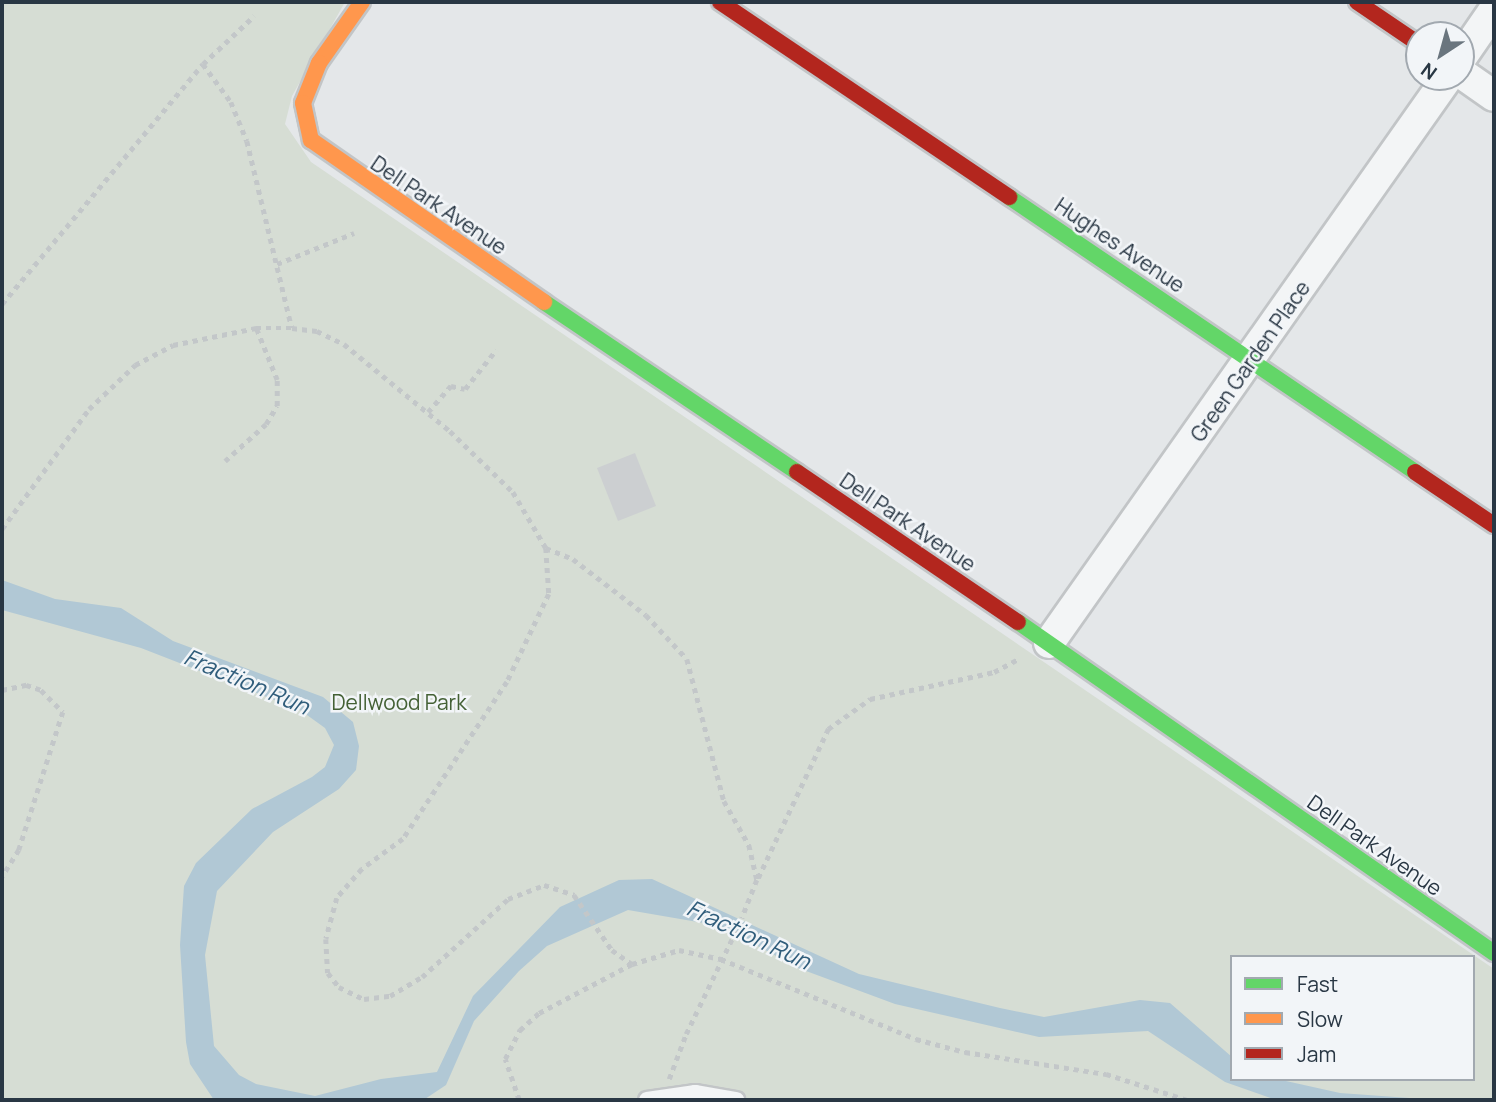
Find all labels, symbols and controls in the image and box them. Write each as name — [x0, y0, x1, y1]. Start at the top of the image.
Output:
north arrow — [1405, 21, 1475, 91]
text: N — [1416, 57, 1442, 86]
street label: Dell Park Avenue — [366, 150, 512, 260]
street label: Hughes Avenue — [1050, 192, 1190, 298]
street label: Green Garden Place — [1185, 276, 1315, 446]
street label: Dell Park Avenue — [835, 467, 981, 577]
water label: Fraction Run — [180, 642, 314, 720]
park label: Dellwood Park — [331, 689, 467, 715]
street label: Dell Park Avenue — [1303, 789, 1447, 901]
water label: Fraction Run — [683, 893, 815, 975]
legend — [1230, 955, 1475, 1081]
text: Fast — [1297, 970, 1338, 998]
text: Slow — [1297, 1005, 1343, 1033]
text: Jam — [1297, 1040, 1336, 1068]

